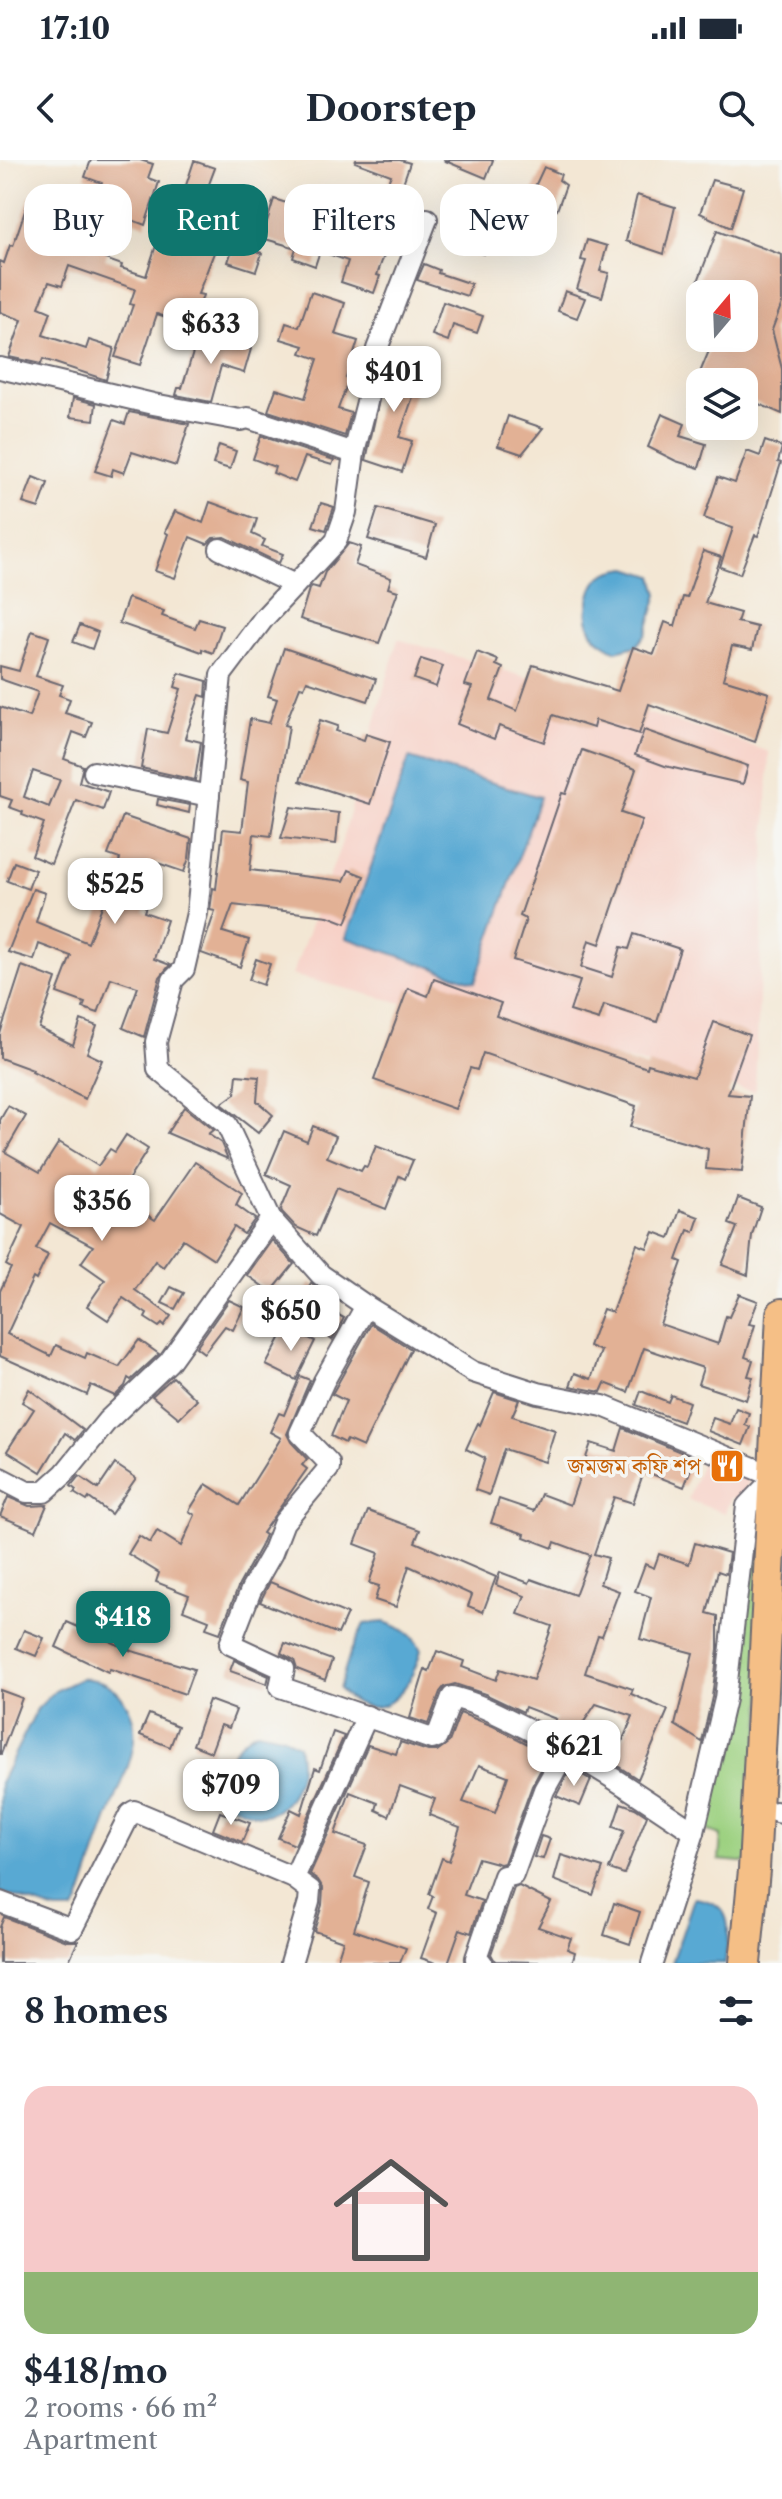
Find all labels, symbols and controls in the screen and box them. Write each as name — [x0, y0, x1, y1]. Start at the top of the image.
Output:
text: 17:10 — [40, 10, 110, 47]
icon: back — [24, 86, 68, 130]
text: Doorstep — [305, 86, 477, 130]
icon: search — [714, 86, 758, 130]
chip: Buy — [24, 184, 132, 256]
chip: Rent — [148, 184, 268, 256]
chip: Filters — [284, 184, 424, 256]
chip: New — [440, 184, 557, 256]
north arrow — [686, 280, 758, 352]
map controls — [686, 280, 758, 440]
pin: $633 — [164, 298, 258, 366]
text: $633 — [181, 308, 241, 340]
pin: $401 — [347, 346, 441, 414]
text: $401 — [365, 356, 423, 388]
button: layers — [686, 368, 758, 440]
pin: $525 — [68, 858, 162, 926]
text: $525 — [86, 868, 144, 900]
pin: $356 — [55, 1175, 149, 1243]
text: $356 — [72, 1185, 132, 1217]
pin: $650 — [244, 1285, 338, 1353]
text: $650 — [261, 1295, 321, 1327]
restaurant icon: জমজম কফি শপ — [708, 1447, 746, 1485]
place label: জমজম কফি শপ — [566, 1453, 702, 1480]
pin: $418 — [76, 1591, 170, 1659]
text: $418 — [94, 1601, 152, 1633]
pin: $621 — [527, 1720, 621, 1788]
text: $621 — [545, 1730, 603, 1762]
pin: $709 — [184, 1759, 278, 1827]
text: $709 — [201, 1769, 261, 1801]
icon: filters — [714, 1989, 758, 2033]
text: 8 homes — [24, 1990, 168, 2032]
icon: home — [319, 2138, 463, 2282]
text: $418/mo — [24, 2350, 168, 2392]
text: 2 rooms · 66 m² — [24, 2392, 217, 2424]
text: Apartment — [24, 2424, 157, 2456]

